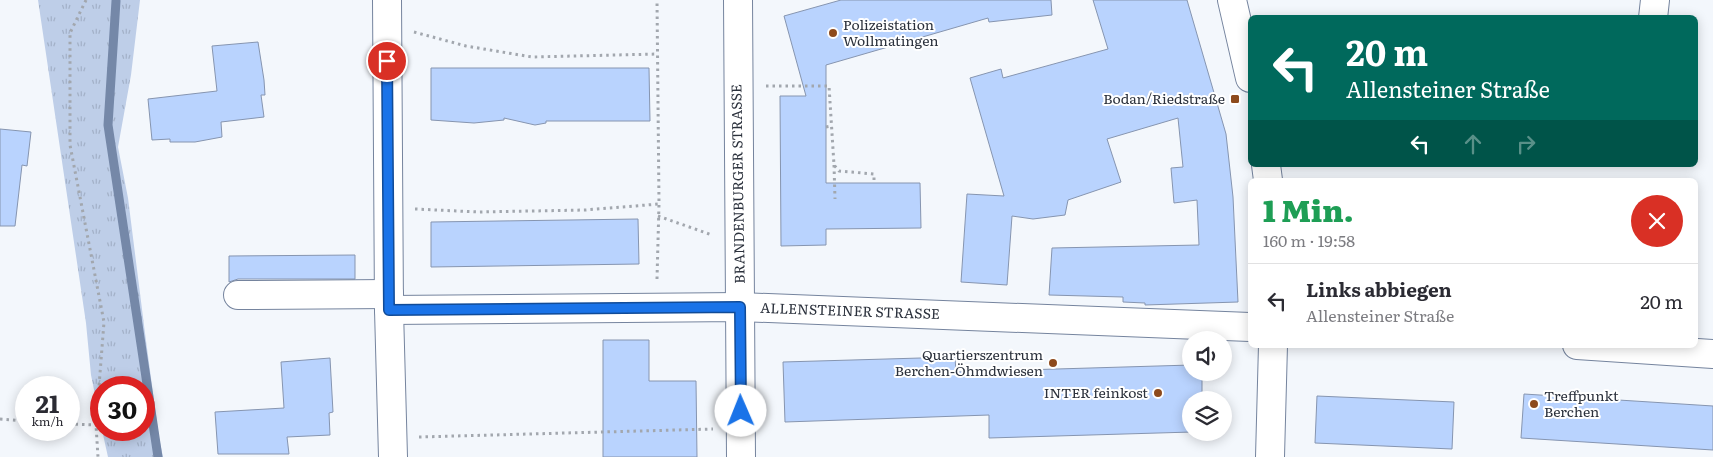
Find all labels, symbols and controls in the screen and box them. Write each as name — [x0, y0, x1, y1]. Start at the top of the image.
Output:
place label: Polizeistation Wollmatingen — [843, 14, 939, 50]
text: 20 m — [1346, 25, 1428, 77]
marker: Polizeistation Wollmatingen — [827, 27, 839, 39]
icon: left — [1263, 35, 1328, 100]
pin — [366, 40, 408, 82]
icon: arrive — [373, 47, 401, 75]
text: Allensteiner Straße — [1346, 72, 1550, 105]
street label: BRANDENBURGER STRASSE — [725, 84, 749, 284]
place label: Bodan/Riedstraße — [1103, 88, 1225, 108]
marker: Bodan/Riedstraße — [1229, 93, 1241, 105]
icon: left — [1406, 130, 1434, 158]
icon: ahead — [1459, 130, 1487, 158]
icon: right — [1512, 130, 1540, 158]
text: 1 Min. — [1263, 187, 1354, 231]
button: close — [1631, 195, 1683, 247]
text: 160 m · 19:58 — [1263, 228, 1355, 252]
text: Links abbiegen — [1306, 275, 1452, 303]
icon: left — [1263, 287, 1291, 315]
text: 20 m — [1640, 287, 1683, 315]
street label: ALLENSTEINER STRASSE — [760, 297, 940, 323]
text: Allensteiner Straße — [1306, 303, 1454, 327]
map controls — [1182, 331, 1232, 441]
button: sound — [1182, 331, 1232, 381]
place label: Quartierszentrum Berchen-Öhmdwiesen — [895, 344, 1043, 380]
marker: Quartierszentrum Berchen-Öhmdwiesen — [1047, 357, 1059, 369]
speed limit sign: 30 — [90, 376, 155, 441]
place label: INTER feinkost — [1044, 382, 1148, 402]
text: 21 — [36, 384, 59, 421]
position arrow — [714, 384, 766, 436]
place label: Treffpunkt Berchen — [1544, 385, 1619, 421]
marker: INTER feinkost — [1152, 387, 1164, 399]
button: layers — [1182, 391, 1232, 441]
marker: Treffpunkt Berchen — [1528, 398, 1540, 410]
text: km/h — [32, 412, 63, 430]

